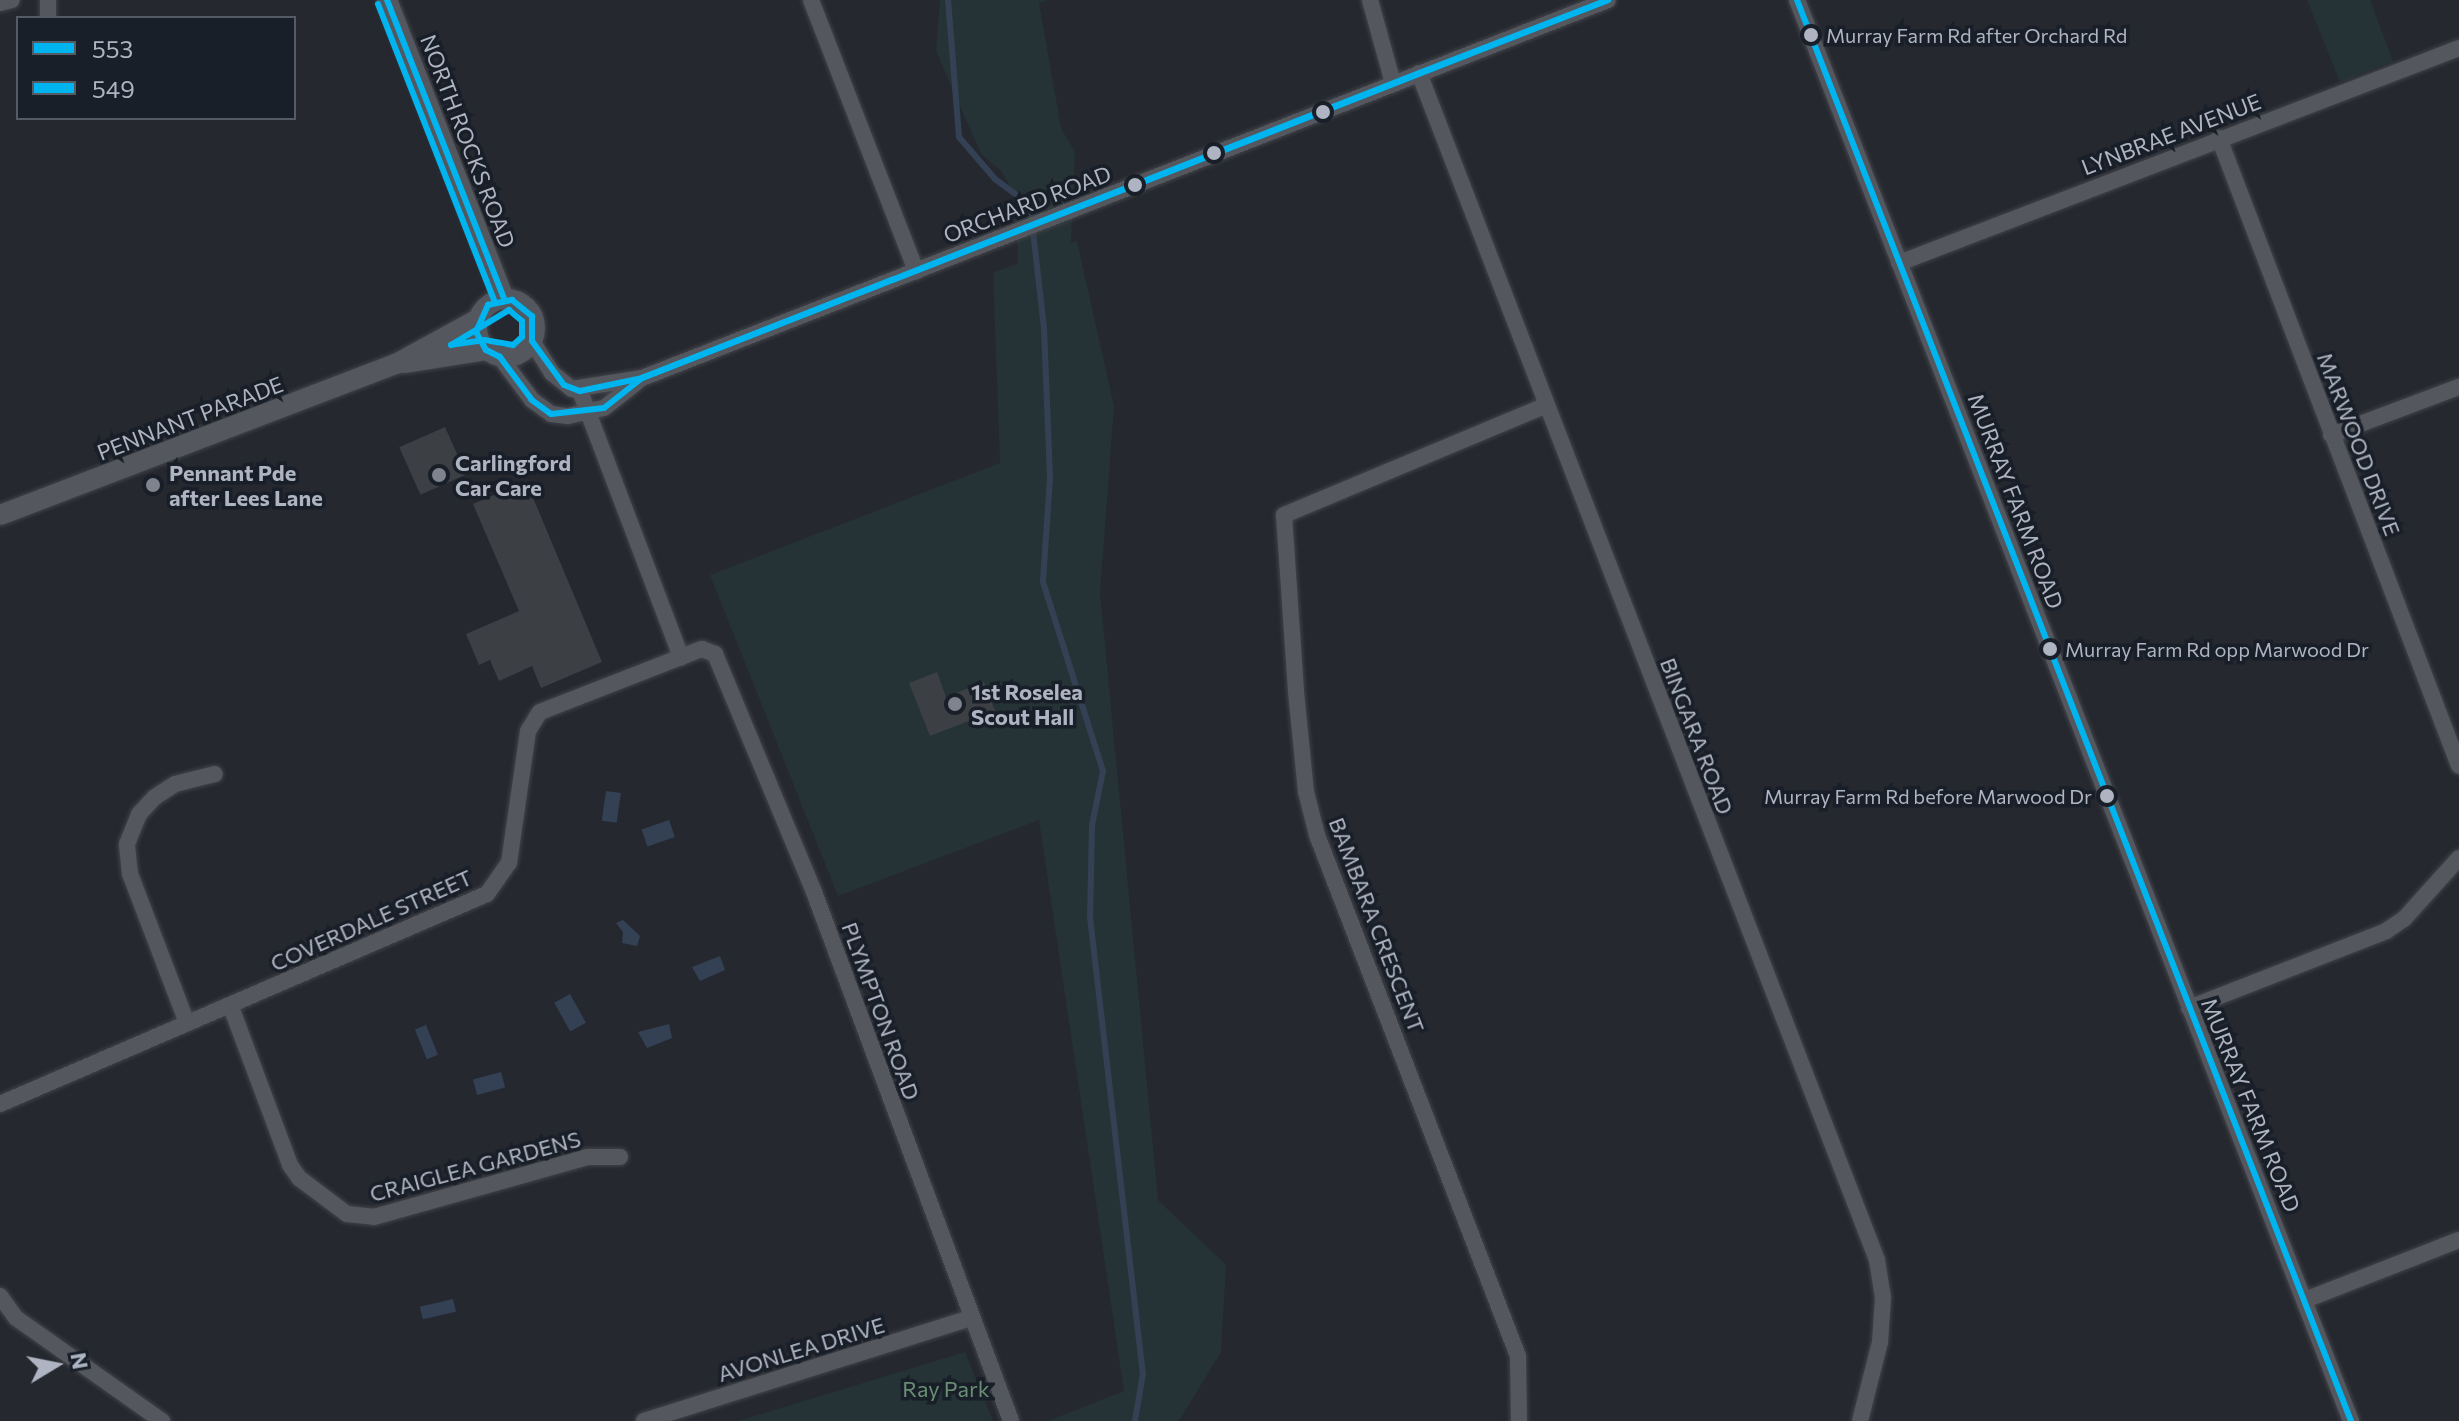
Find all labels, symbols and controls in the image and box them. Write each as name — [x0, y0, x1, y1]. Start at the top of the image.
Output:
legend — [16, 16, 296, 120]
place label: Murray Farm Rd after Orchard Rd — [1826, 23, 2127, 47]
marker: Murray Farm Rd after Orchard Rd — [1803, 27, 1819, 43]
street label: NORTH ROCKS ROAD — [415, 31, 521, 251]
text: 553 — [92, 34, 133, 63]
text: 549 — [92, 74, 135, 103]
street label: LYNBRAE AVENUE — [2078, 88, 2264, 180]
unlabelled marker — [1315, 104, 1331, 120]
unlabelled marker — [1206, 145, 1222, 161]
street label: ORCHARD ROAD — [939, 160, 1115, 248]
unlabelled marker — [1127, 177, 1143, 193]
street label: MARWOOD DRIVE — [2312, 349, 2406, 539]
street label: PENNANT PARADE — [93, 370, 287, 466]
street label: MURRAY FARM ROAD — [1963, 390, 2069, 612]
place label: Carlingford Car Care — [455, 449, 571, 500]
place label: Pennant Pde after Lees Lane — [169, 459, 323, 510]
marker: Carlingford Car Care — [430, 466, 448, 484]
marker: Pennant Pde after Lees Lane — [144, 476, 162, 494]
place label: Murray Farm Rd opp Marwood Dr — [2065, 637, 2369, 661]
marker: Murray Farm Rd opp Marwood Dr — [2042, 641, 2058, 657]
street label: BINGARA ROAD — [1655, 654, 1739, 818]
place label: 1st Roselea Scout Hall — [971, 678, 1083, 730]
marker: 1st Roselea Scout Hall — [946, 695, 964, 713]
place label: Murray Farm Rd before Marwood Dr — [1764, 784, 2092, 808]
marker: Murray Farm Rd before Marwood Dr — [2099, 788, 2115, 804]
street label: BAMBARA CRESCENT — [1324, 814, 1430, 1036]
street label: COVERDALE STREET — [266, 864, 476, 976]
street label: PLYMPTON ROAD — [837, 919, 925, 1103]
street label: MURRAY FARM ROAD — [2196, 994, 2306, 1216]
street label: CRAIGLEA GARDENS — [367, 1125, 583, 1207]
street label: AVONLEA DRIVE — [714, 1311, 888, 1387]
north arrow — [16, 1325, 96, 1405]
text: N — [65, 1350, 95, 1371]
park label: Ray Park — [902, 1376, 990, 1402]

